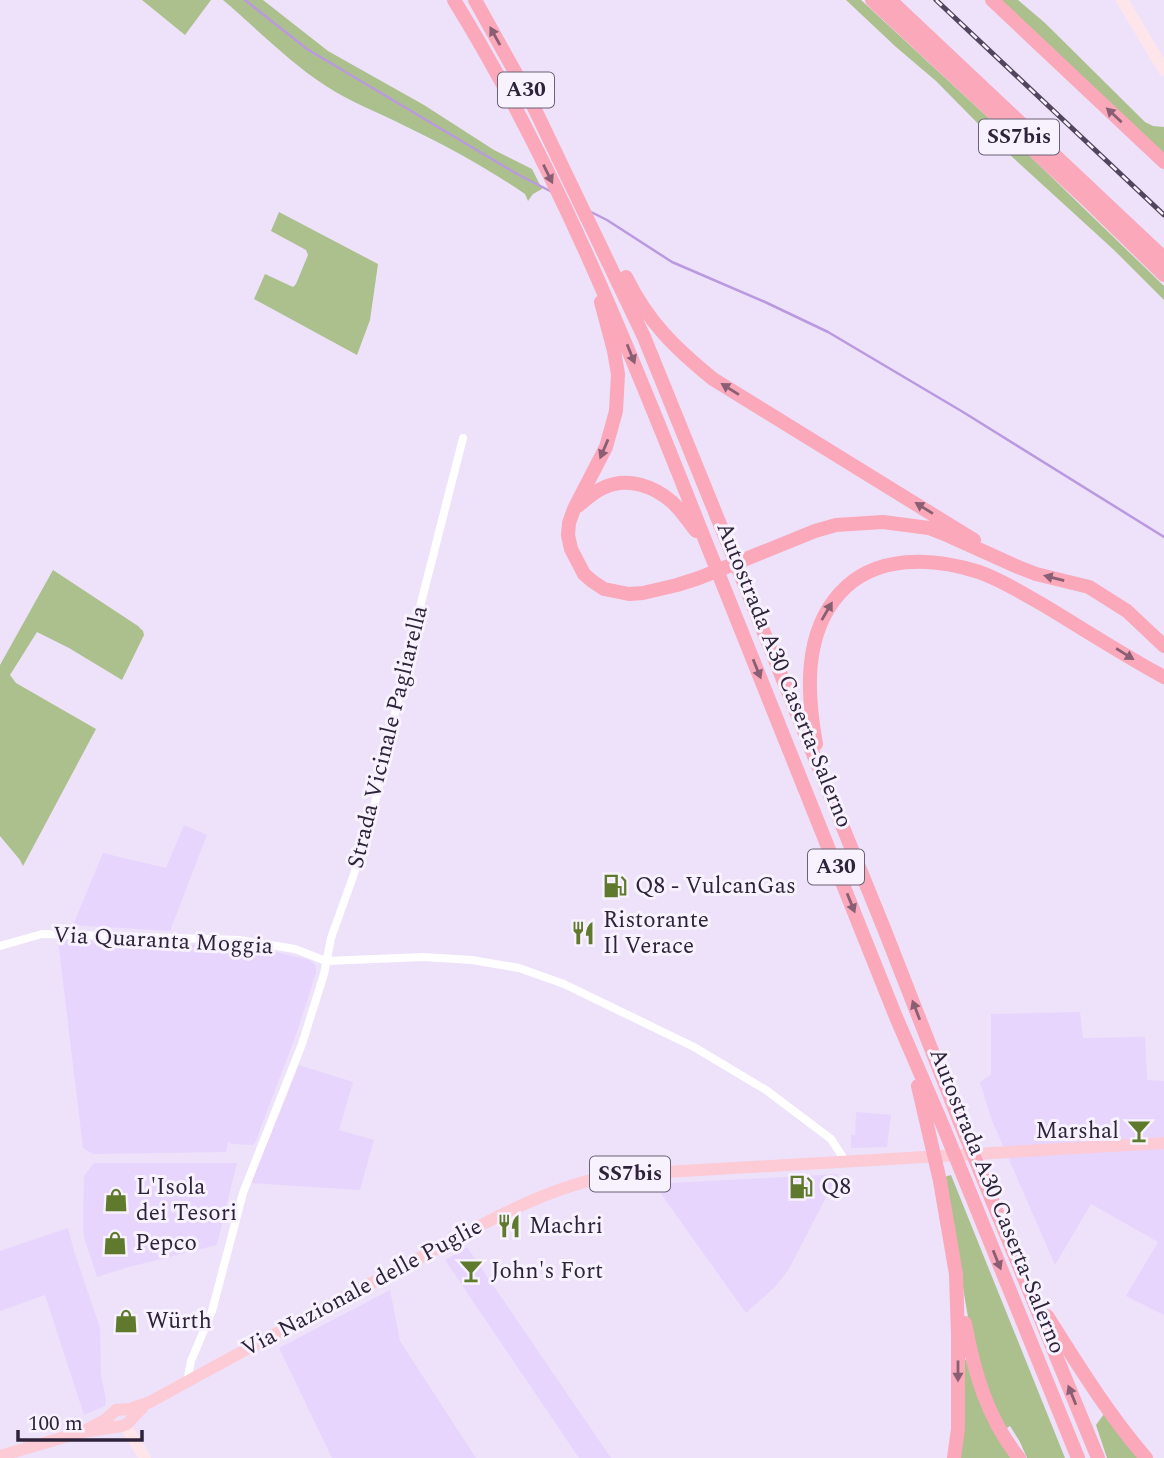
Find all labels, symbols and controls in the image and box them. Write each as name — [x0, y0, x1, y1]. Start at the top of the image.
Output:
one-way arrow — [489, 26, 501, 46]
road number: A30 — [498, 72, 554, 108]
one-way arrow — [1106, 108, 1123, 124]
road number: SS7bis — [979, 120, 1059, 154]
one-way arrow — [542, 164, 553, 184]
one-way arrow — [625, 343, 636, 364]
one-way arrow — [720, 382, 739, 395]
one-way arrow — [598, 438, 609, 459]
one-way arrow — [914, 502, 933, 514]
street label: Autostrada A30 Caserta-Salerno — [706, 517, 862, 833]
one-way arrow — [1042, 572, 1064, 583]
street label: Strada Vicinale Pagliarella — [338, 602, 438, 872]
one-way arrow — [821, 602, 833, 621]
one-way arrow — [1115, 648, 1135, 661]
one-way arrow — [752, 659, 763, 680]
road number: A30 — [808, 850, 864, 884]
place label: Q8 - VulcanGas — [635, 869, 796, 904]
fuel station icon: Q8 - VulcanGas — [601, 872, 629, 900]
one-way arrow — [845, 893, 856, 914]
place label: Ristorante Il Verace — [603, 903, 709, 964]
street label: Via Quaranta Moggia — [52, 918, 274, 964]
restaurant icon: Ristorante Il Verace — [569, 919, 597, 947]
one-way arrow — [911, 1000, 922, 1021]
street label: Autostrada A30 Caserta-Salerno — [919, 1043, 1075, 1359]
place label: Marshal — [1035, 1114, 1119, 1149]
bar icon: Marshal — [1125, 1117, 1153, 1145]
road number: SS7bis — [590, 1156, 670, 1192]
place label: L'Isola dei Tesori — [136, 1170, 237, 1231]
place label: Q8 — [821, 1170, 851, 1205]
fuel station icon: Q8 — [787, 1173, 815, 1201]
shop icon: L'Isola dei Tesori — [102, 1186, 130, 1214]
place label: Machri — [529, 1209, 603, 1244]
street label: Via Nazionale delle Puglie — [235, 1210, 489, 1366]
restaurant icon: Machri — [495, 1212, 523, 1240]
place label: Pepco — [135, 1226, 197, 1261]
shop icon: Pepco — [101, 1229, 129, 1257]
one-way arrow — [991, 1250, 1003, 1270]
place label: John's Fort — [491, 1254, 603, 1289]
bar icon: John's Fort — [457, 1257, 485, 1285]
place label: Würth — [146, 1304, 212, 1339]
shop icon: Würth — [112, 1307, 140, 1335]
one-way arrow — [952, 1360, 964, 1382]
one-way arrow — [1067, 1384, 1078, 1405]
scale bar — [18, 1398, 142, 1442]
text: 100 m — [28, 1408, 83, 1440]

